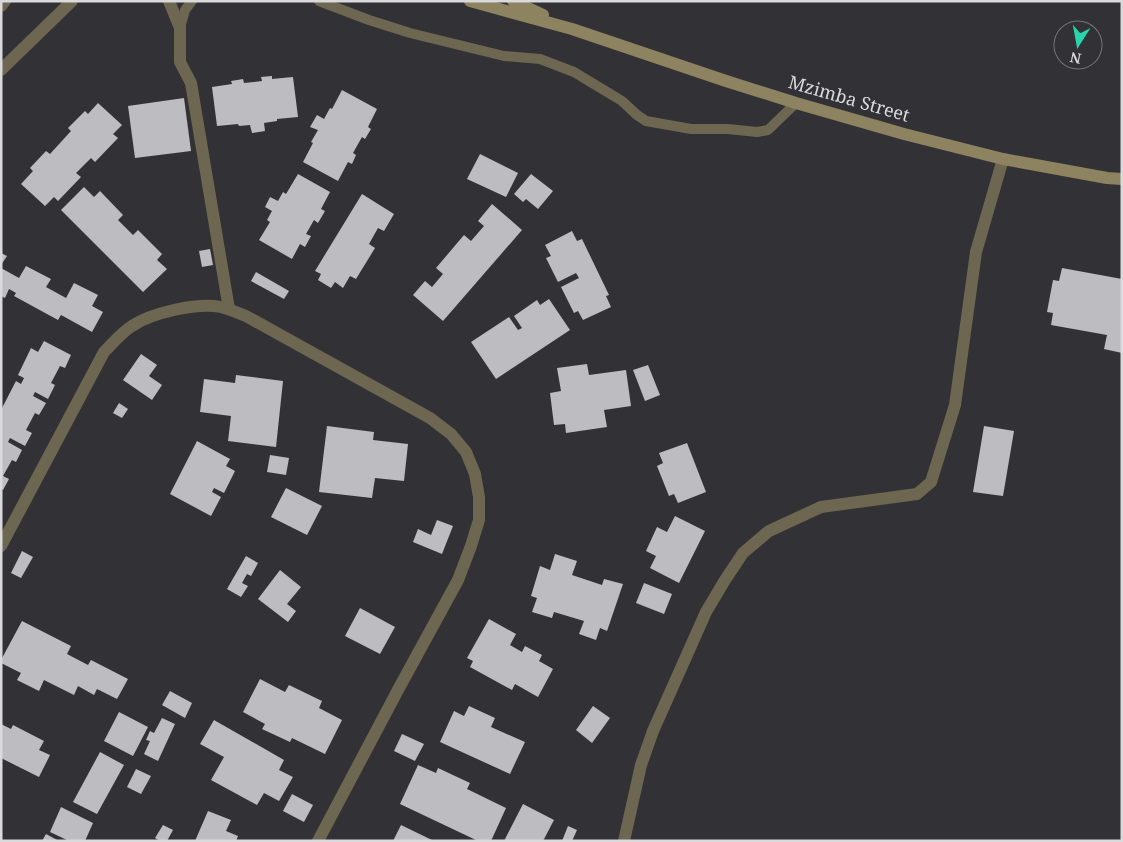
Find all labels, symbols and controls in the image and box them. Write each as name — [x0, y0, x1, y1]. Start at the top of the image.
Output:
north arrow — [1053, 20, 1103, 70]
text: N — [1068, 48, 1083, 69]
street label: Mzimba Street — [786, 69, 913, 127]

